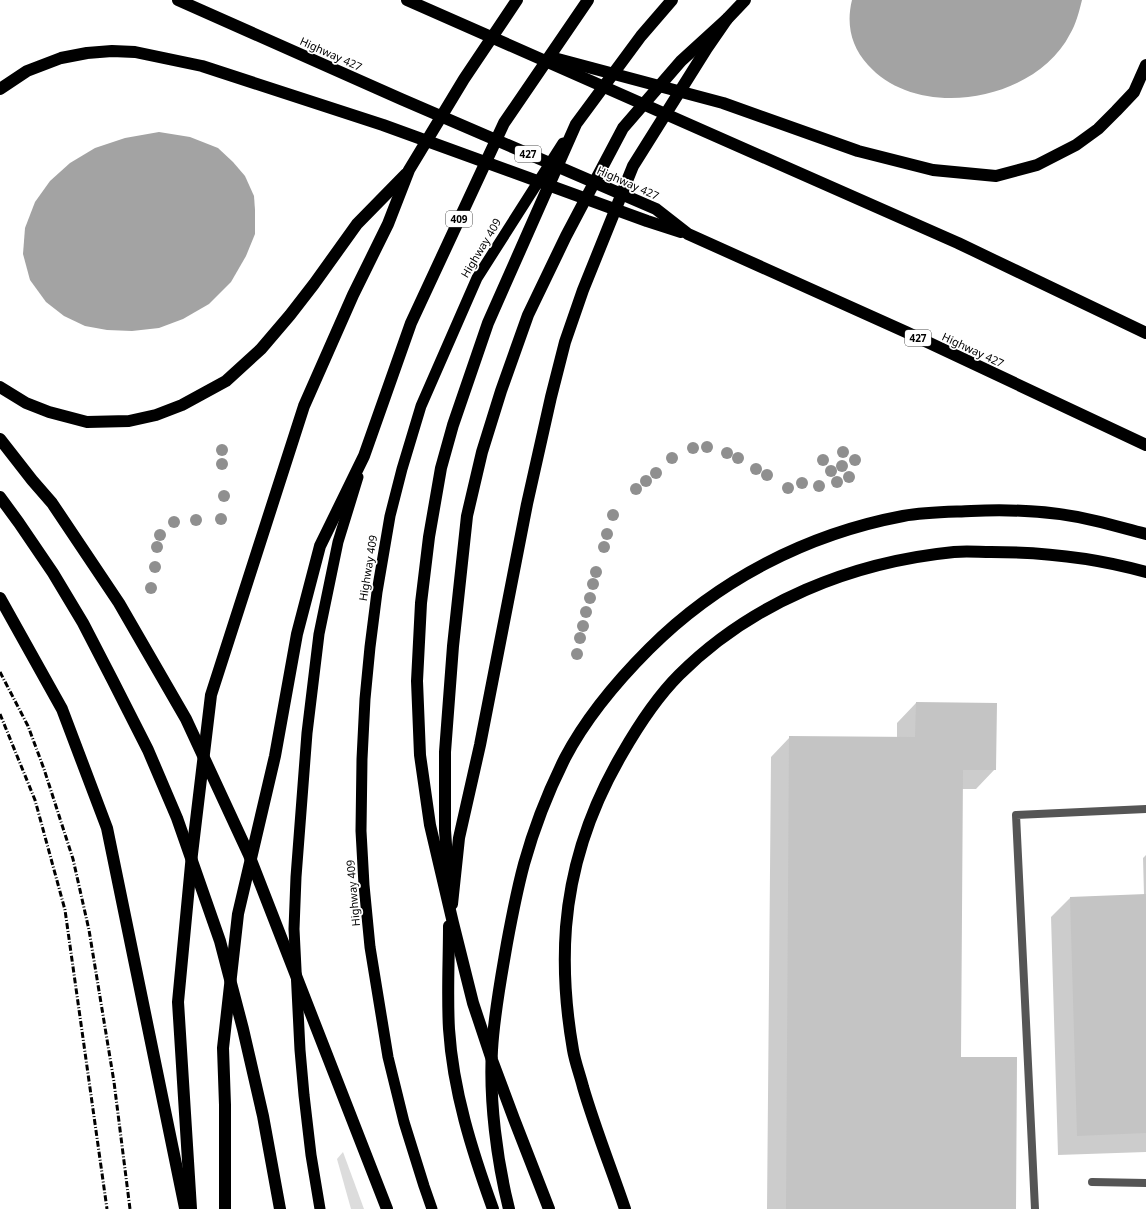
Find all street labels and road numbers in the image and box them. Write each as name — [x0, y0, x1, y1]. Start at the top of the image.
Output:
street label: Highway 427 — [298, 33, 365, 74]
road number: 427 — [515, 146, 541, 162]
street label: Highway 427 — [595, 162, 662, 203]
road number: 409 — [446, 211, 472, 227]
street label: Highway 409 — [457, 215, 504, 280]
street label: Highway 427 — [940, 329, 1007, 370]
road number: 427 — [905, 330, 931, 346]
street label: Highway 409 — [355, 534, 380, 602]
street label: Highway 409 — [342, 859, 363, 927]

